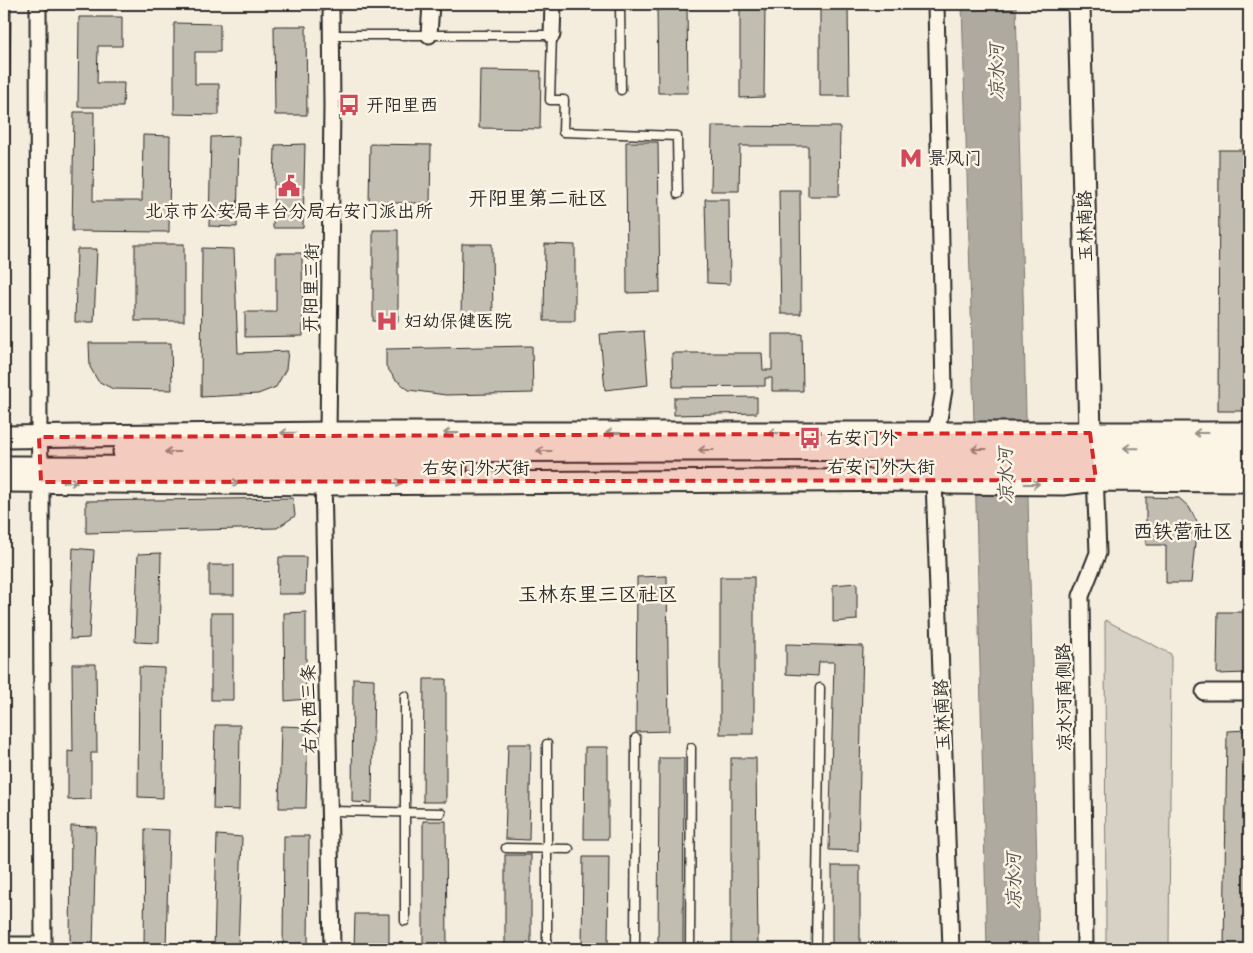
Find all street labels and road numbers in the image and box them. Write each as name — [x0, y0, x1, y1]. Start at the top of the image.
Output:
street label: 玉林南路 — [1068, 190, 1102, 262]
street label: 开阳里三街 — [294, 243, 328, 333]
street label: 右安门外大街 — [827, 451, 935, 483]
street label: 右安门外大街 — [422, 452, 530, 484]
street label: 凉水河南侧路 — [1047, 643, 1081, 751]
street label: 右外西三条 — [292, 664, 326, 754]
street label: 玉林南路 — [925, 678, 959, 752]

